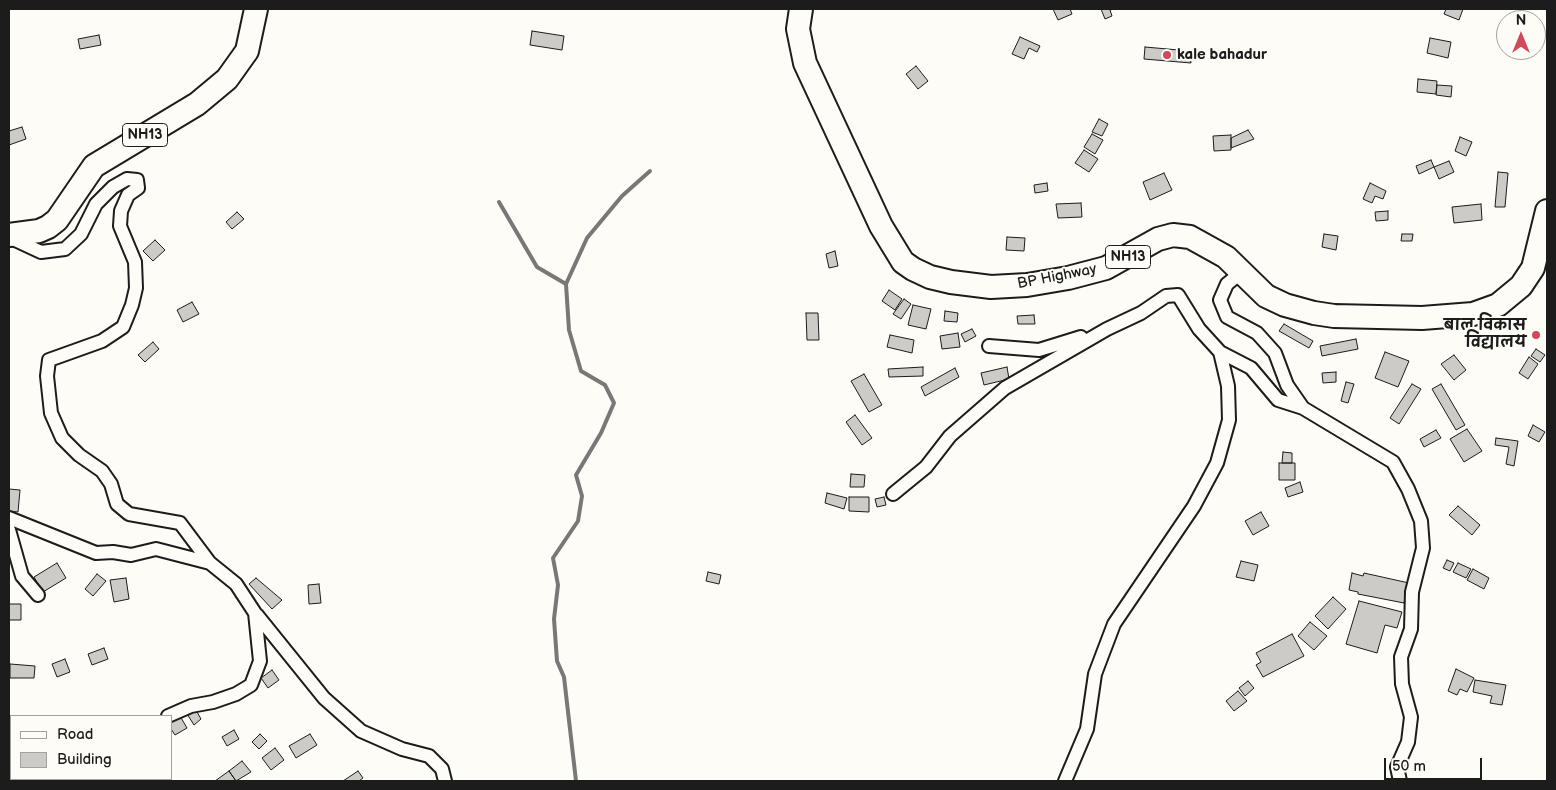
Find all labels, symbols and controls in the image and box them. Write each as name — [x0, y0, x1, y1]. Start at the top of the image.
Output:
north arrow — [1496, 10, 1546, 60]
text: N — [1516, 12, 1526, 29]
place label: kale bahadur — [1177, 46, 1267, 64]
marker: kale bahadur — [1161, 49, 1173, 61]
road number: NH13 — [122, 124, 168, 146]
road number: NH13 — [1106, 246, 1150, 268]
street label: BP Highway — [1016, 261, 1098, 293]
place label: बाल विकास विद्यालय — [1444, 317, 1526, 352]
marker: बाल विकास विद्यालय — [1530, 329, 1542, 341]
legend — [10, 715, 172, 780]
text: Road — [57, 725, 93, 744]
scale bar — [1386, 748, 1484, 780]
text: Building — [57, 750, 112, 769]
text: 50 m — [1392, 757, 1426, 776]

